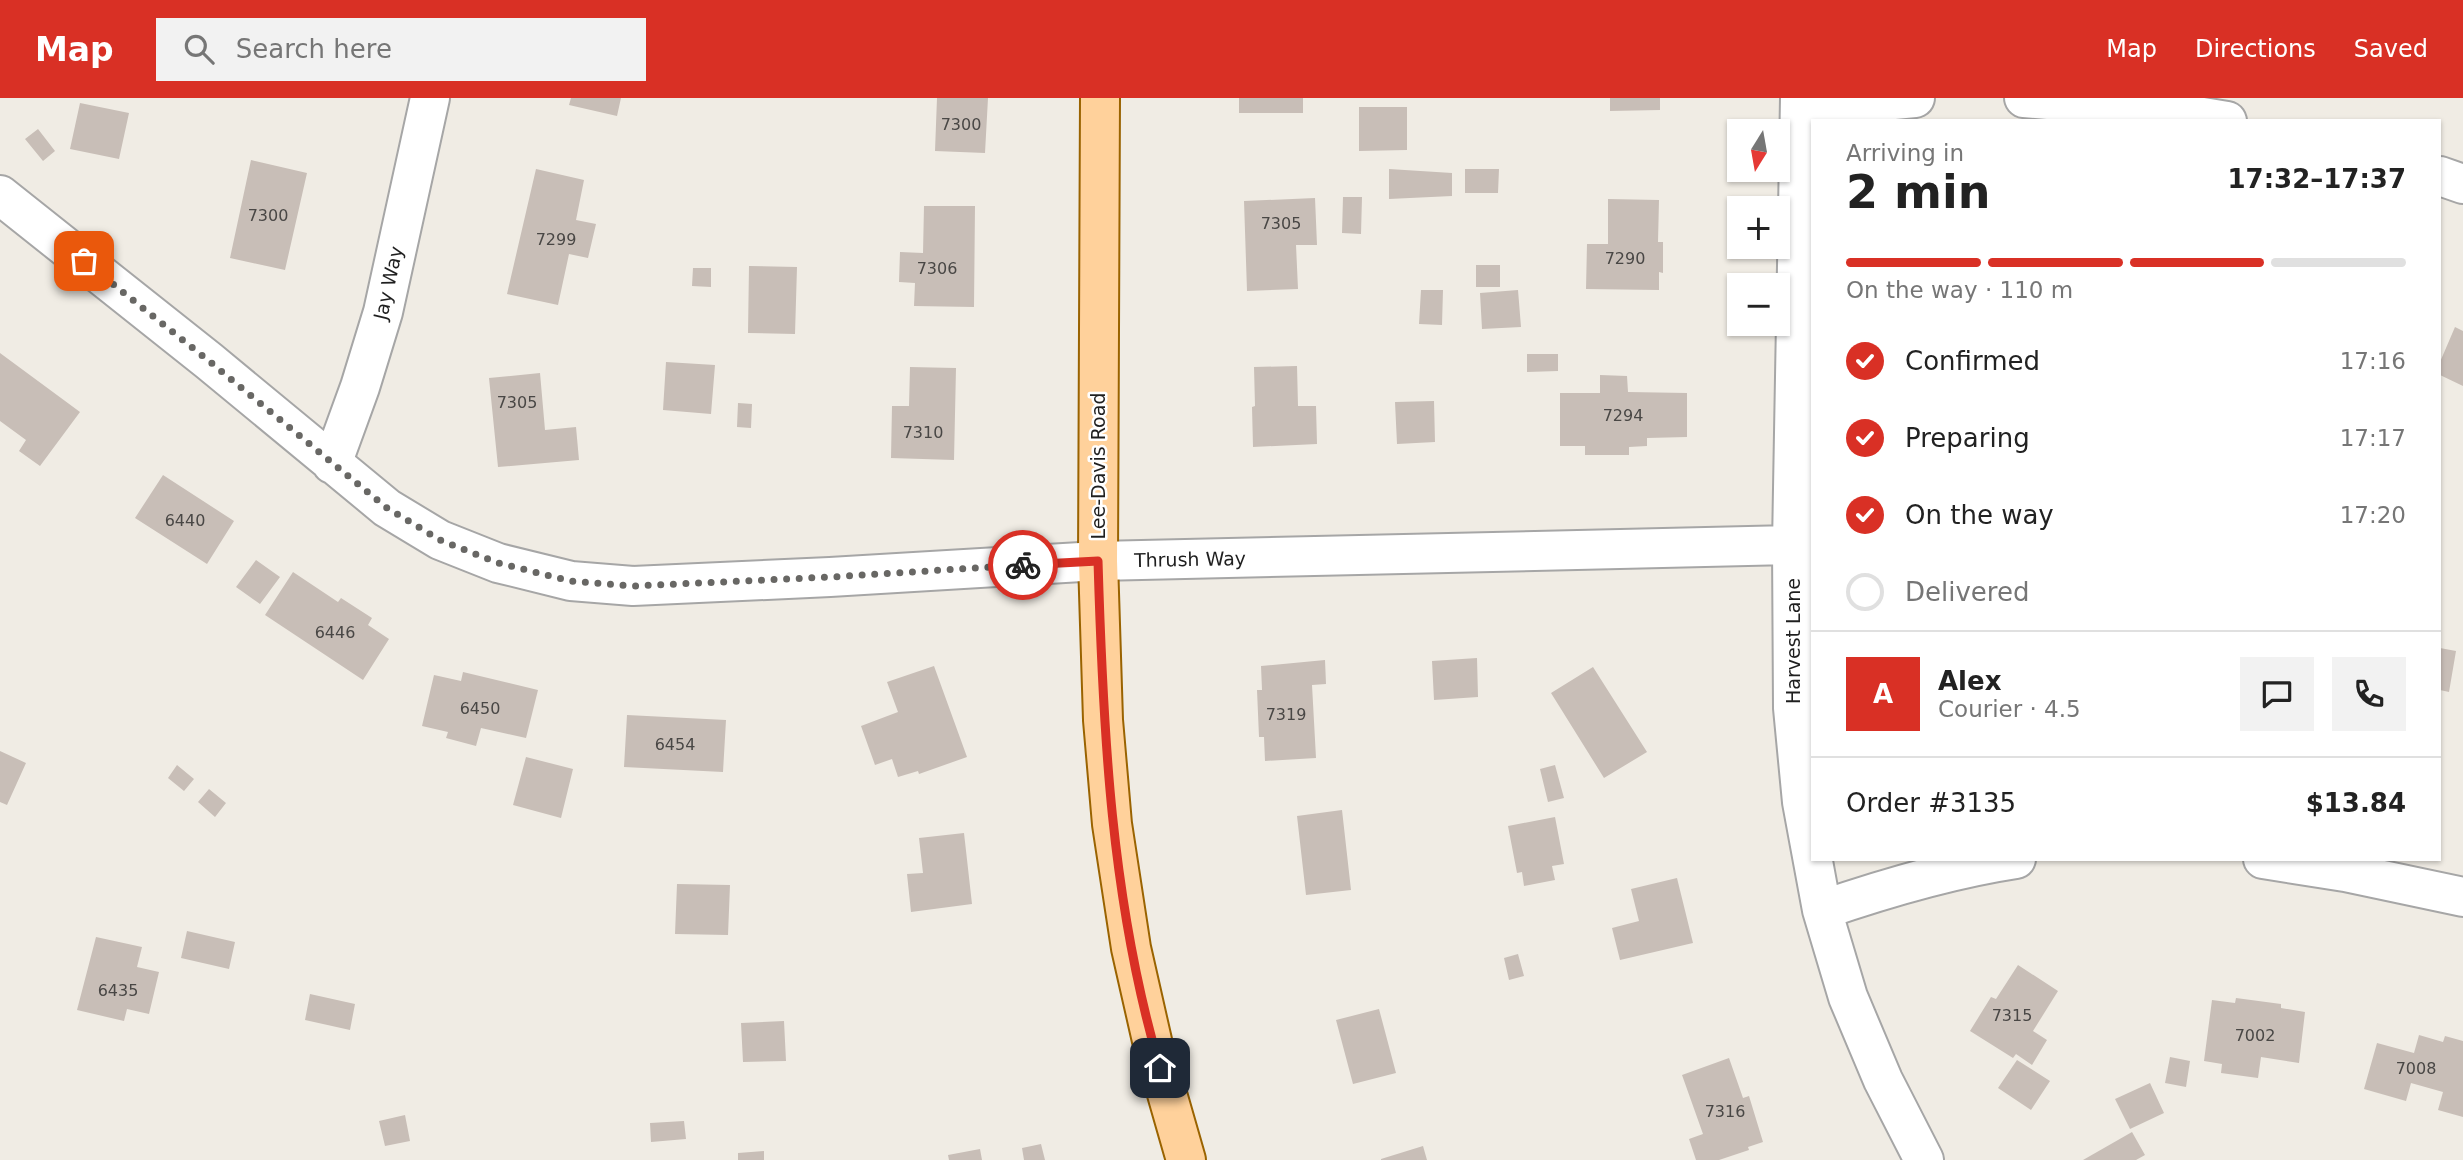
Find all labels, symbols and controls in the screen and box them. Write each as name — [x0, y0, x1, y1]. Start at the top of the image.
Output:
search box — [156, 18, 646, 81]
text: Map — [35, 30, 114, 69]
icon: search — [180, 30, 218, 68]
text: Search here — [236, 34, 392, 64]
text: Map — [2106, 35, 2157, 63]
text: Directions — [2195, 35, 2316, 63]
text: Saved — [2354, 35, 2428, 63]
house number: 7300 — [941, 115, 981, 134]
north arrow — [1727, 119, 1790, 182]
map controls — [1727, 119, 1790, 336]
text: Arriving in — [1846, 140, 1964, 166]
text: 17:32–17:37 — [2227, 164, 2406, 194]
text: 2 min — [1846, 165, 1990, 219]
button: + — [1727, 196, 1790, 259]
house number: 7300 — [248, 206, 288, 225]
house number: 7305 — [1261, 214, 1301, 233]
house number: 7299 — [536, 230, 576, 249]
pin — [54, 231, 114, 291]
icon: bag — [65, 242, 103, 280]
street label: Jay Way — [369, 244, 407, 323]
house number: 7290 — [1605, 249, 1645, 268]
house number: 7306 — [917, 259, 957, 278]
button: − — [1727, 273, 1790, 336]
text: On the way · 110 m — [1846, 277, 2073, 303]
icon: check — [1846, 342, 1884, 380]
text: Confirmed — [1905, 346, 2040, 376]
text: 17:16 — [2340, 348, 2406, 374]
house number: 7305 — [497, 393, 537, 412]
street label: Lee-Davis Road — [1087, 393, 1109, 539]
house number: 7294 — [1603, 406, 1643, 425]
icon: check — [1846, 419, 1884, 457]
house number: 7310 — [903, 423, 943, 442]
text: Preparing — [1905, 423, 2030, 453]
text: 17:17 — [2340, 425, 2406, 451]
icon: check — [1846, 496, 1884, 534]
text: On the way — [1905, 500, 2054, 530]
text: 17:20 — [2340, 502, 2406, 528]
house number: 6440 — [165, 511, 205, 530]
courier — [988, 530, 1058, 600]
icon: bike — [1004, 546, 1042, 584]
street label: Thrush Way — [1133, 547, 1246, 571]
text: Delivered — [1905, 577, 2029, 607]
street label: Harvest Lane — [1782, 578, 1804, 704]
house number: 6446 — [315, 623, 355, 642]
button: chat — [2240, 657, 2314, 731]
button: phone — [2332, 657, 2406, 731]
text: Alex — [1938, 666, 2001, 696]
text: A — [1873, 679, 1893, 709]
text: Courier · 4.5 — [1938, 696, 2081, 722]
house number: 6450 — [460, 699, 500, 718]
house number: 7319 — [1266, 705, 1306, 724]
house number: 6454 — [655, 735, 695, 754]
text: Order #3135 — [1846, 788, 2016, 818]
text: $13.84 — [2306, 788, 2406, 818]
house number: 6435 — [98, 981, 138, 1000]
house number: 7315 — [1992, 1006, 2032, 1025]
house number: 7002 — [2235, 1026, 2275, 1045]
pin — [1130, 1038, 1190, 1098]
icon: home — [1141, 1049, 1179, 1087]
house number: 7008 — [2396, 1059, 2436, 1078]
house number: 7316 — [1705, 1102, 1745, 1121]

